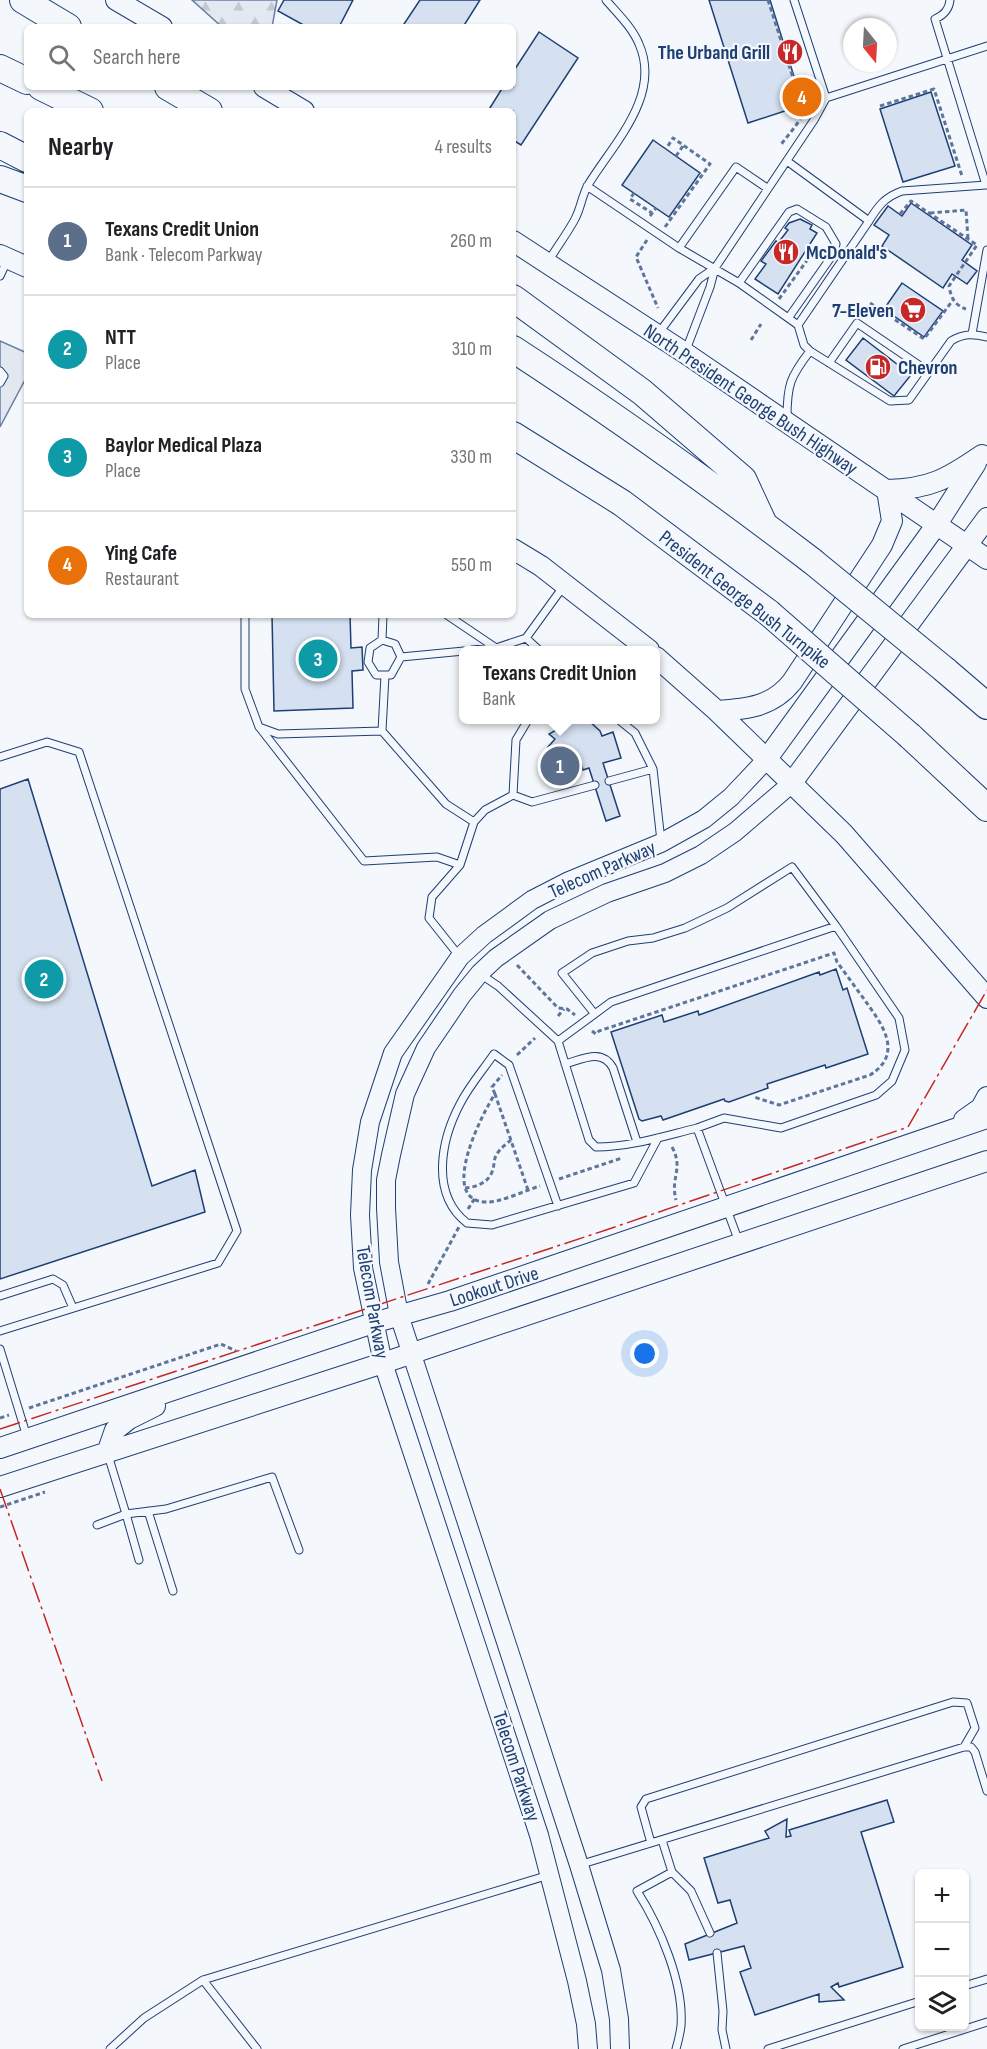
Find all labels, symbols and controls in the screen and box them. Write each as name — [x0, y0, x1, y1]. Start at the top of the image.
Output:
north arrow — [843, 18, 897, 72]
search box — [24, 24, 516, 90]
restaurant icon: The Urband Grill — [775, 37, 805, 67]
icon: search — [45, 41, 78, 74]
place label: The Urband Grill — [658, 41, 770, 65]
text: Search here — [93, 44, 180, 71]
pin: 4 — [782, 74, 822, 120]
text: Nearby — [48, 132, 114, 163]
text: 4 results — [435, 135, 492, 159]
text: Texans Credit Union — [105, 216, 259, 243]
text: 1 — [64, 229, 71, 253]
text: 260 m — [450, 229, 492, 253]
restaurant icon: McDonald's — [771, 237, 801, 267]
place label: McDonald's — [806, 241, 888, 265]
text: Bank · Telecom Parkway — [105, 243, 263, 267]
supermarket icon: 7-Eleven — [898, 295, 928, 325]
place label: 7-Eleven — [832, 299, 894, 323]
street label: North President George Bush Highway — [639, 319, 862, 481]
text: NTT — [105, 324, 136, 351]
text: 2 — [63, 337, 72, 361]
text: 310 m — [452, 337, 492, 361]
text: Place — [105, 351, 141, 375]
fuel station icon: Chevron — [863, 352, 893, 382]
place label: Chevron — [898, 356, 958, 380]
text: Baylor Medical Plaza — [105, 432, 262, 459]
text: 3 — [63, 445, 72, 469]
text: 330 m — [450, 445, 492, 469]
text: Place — [105, 459, 141, 483]
street label: President George Bush Turnpike — [654, 525, 835, 674]
text: Ying Cafe — [105, 540, 177, 567]
text: 4 — [63, 553, 72, 577]
text: 550 m — [451, 553, 492, 577]
text: Restaurant — [105, 567, 179, 591]
pin: 3 — [298, 636, 338, 682]
popup — [459, 646, 660, 724]
text: Texans Credit Union — [482, 660, 637, 687]
text: Bank — [482, 687, 515, 711]
pin: 1 — [540, 744, 580, 789]
street label: Telecom Parkway — [545, 836, 660, 904]
pin: 2 — [24, 956, 63, 1002]
street label: Telecom Parkway — [350, 1244, 394, 1361]
street label: Lookout Drive — [447, 1261, 542, 1313]
your location — [630, 1339, 659, 1368]
street label: Telecom Parkway — [487, 1708, 545, 1825]
map controls — [915, 1869, 969, 2031]
button: + — [915, 1869, 969, 1923]
button: − — [915, 1923, 969, 1977]
button: layers — [915, 1977, 969, 2031]

